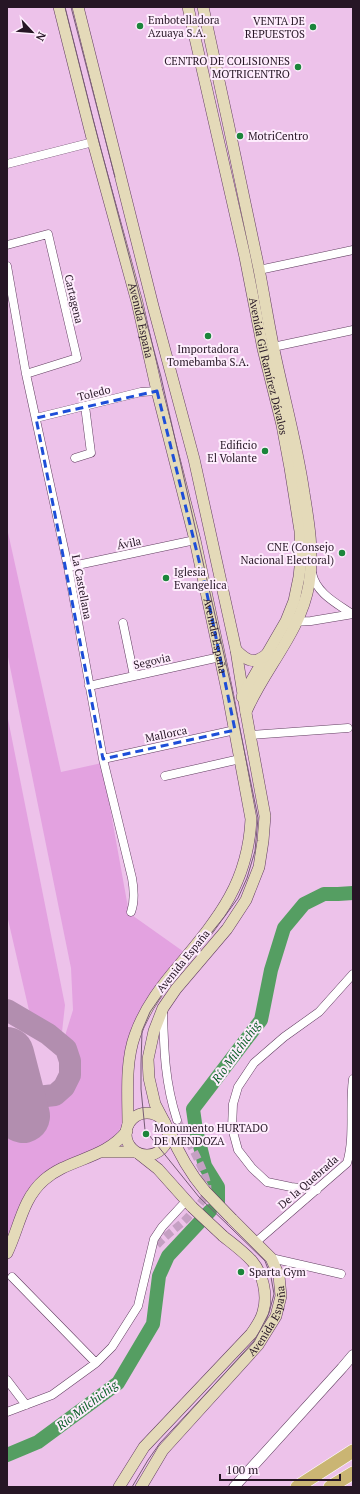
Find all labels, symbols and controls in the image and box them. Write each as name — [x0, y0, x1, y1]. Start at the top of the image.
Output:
north arrow — [12, 12, 52, 52]
place label: Embotelladora Azuaya S.A. — [148, 13, 220, 40]
place label: VENTA DE REPUESTOS — [245, 14, 305, 41]
marker: Embotelladora Azuaya S.A. — [135, 21, 145, 31]
marker: VENTA DE REPUESTOS — [308, 22, 318, 32]
text: N — [33, 30, 49, 44]
place label: CENTRO DE COLISIONES MOTRICENTRO — [164, 54, 290, 81]
marker: CENTRO DE COLISIONES MOTRICENTRO — [293, 62, 303, 72]
place label: MotriCentro — [248, 129, 308, 143]
marker: MotriCentro — [235, 131, 245, 141]
street label: Cartagena — [62, 273, 87, 325]
street label: Avenida España — [125, 281, 156, 360]
street label: Avenida Gil Ramírez Dávalos — [246, 296, 291, 436]
marker: Importadora Tomebamba S.A. — [203, 331, 213, 341]
place label: Importadora Tomebamba S.A. — [167, 342, 249, 369]
street label: Toledo — [76, 382, 112, 404]
place label: Edificio El Volante — [207, 438, 257, 465]
marker: Edificio El Volante — [260, 446, 270, 456]
street label: Ávila — [116, 534, 143, 552]
place label: CNE (Consejo Nacional Electoral) — [240, 540, 334, 567]
marker: CNE (Consejo Nacional Electoral) — [337, 548, 347, 558]
street label: La Castellana — [69, 553, 95, 621]
place label: Iglesia Evangelica — [174, 565, 227, 592]
marker: Iglesia Evangelica — [161, 573, 171, 583]
street label: Avenida España — [201, 597, 230, 675]
street label: Segovia — [132, 650, 172, 672]
street label: Mallorca — [144, 723, 189, 745]
street label: Avenida España — [153, 926, 213, 995]
water label: Río Milchichig — [208, 1017, 264, 1087]
place label: Monumento HURTADO DE MENDOZA — [154, 1121, 268, 1148]
marker: Monumento HURTADO DE MENDOZA — [141, 1129, 151, 1139]
street label: De la Quebrada — [275, 1152, 341, 1212]
place label: Sparta Gym — [249, 1265, 306, 1279]
marker: Sparta Gym — [236, 1267, 246, 1277]
street label: Avenida España — [245, 1285, 288, 1359]
water label: Río Milchichig — [53, 1376, 121, 1433]
scale bar — [220, 1456, 340, 1482]
text: 100 m — [226, 1462, 259, 1477]

